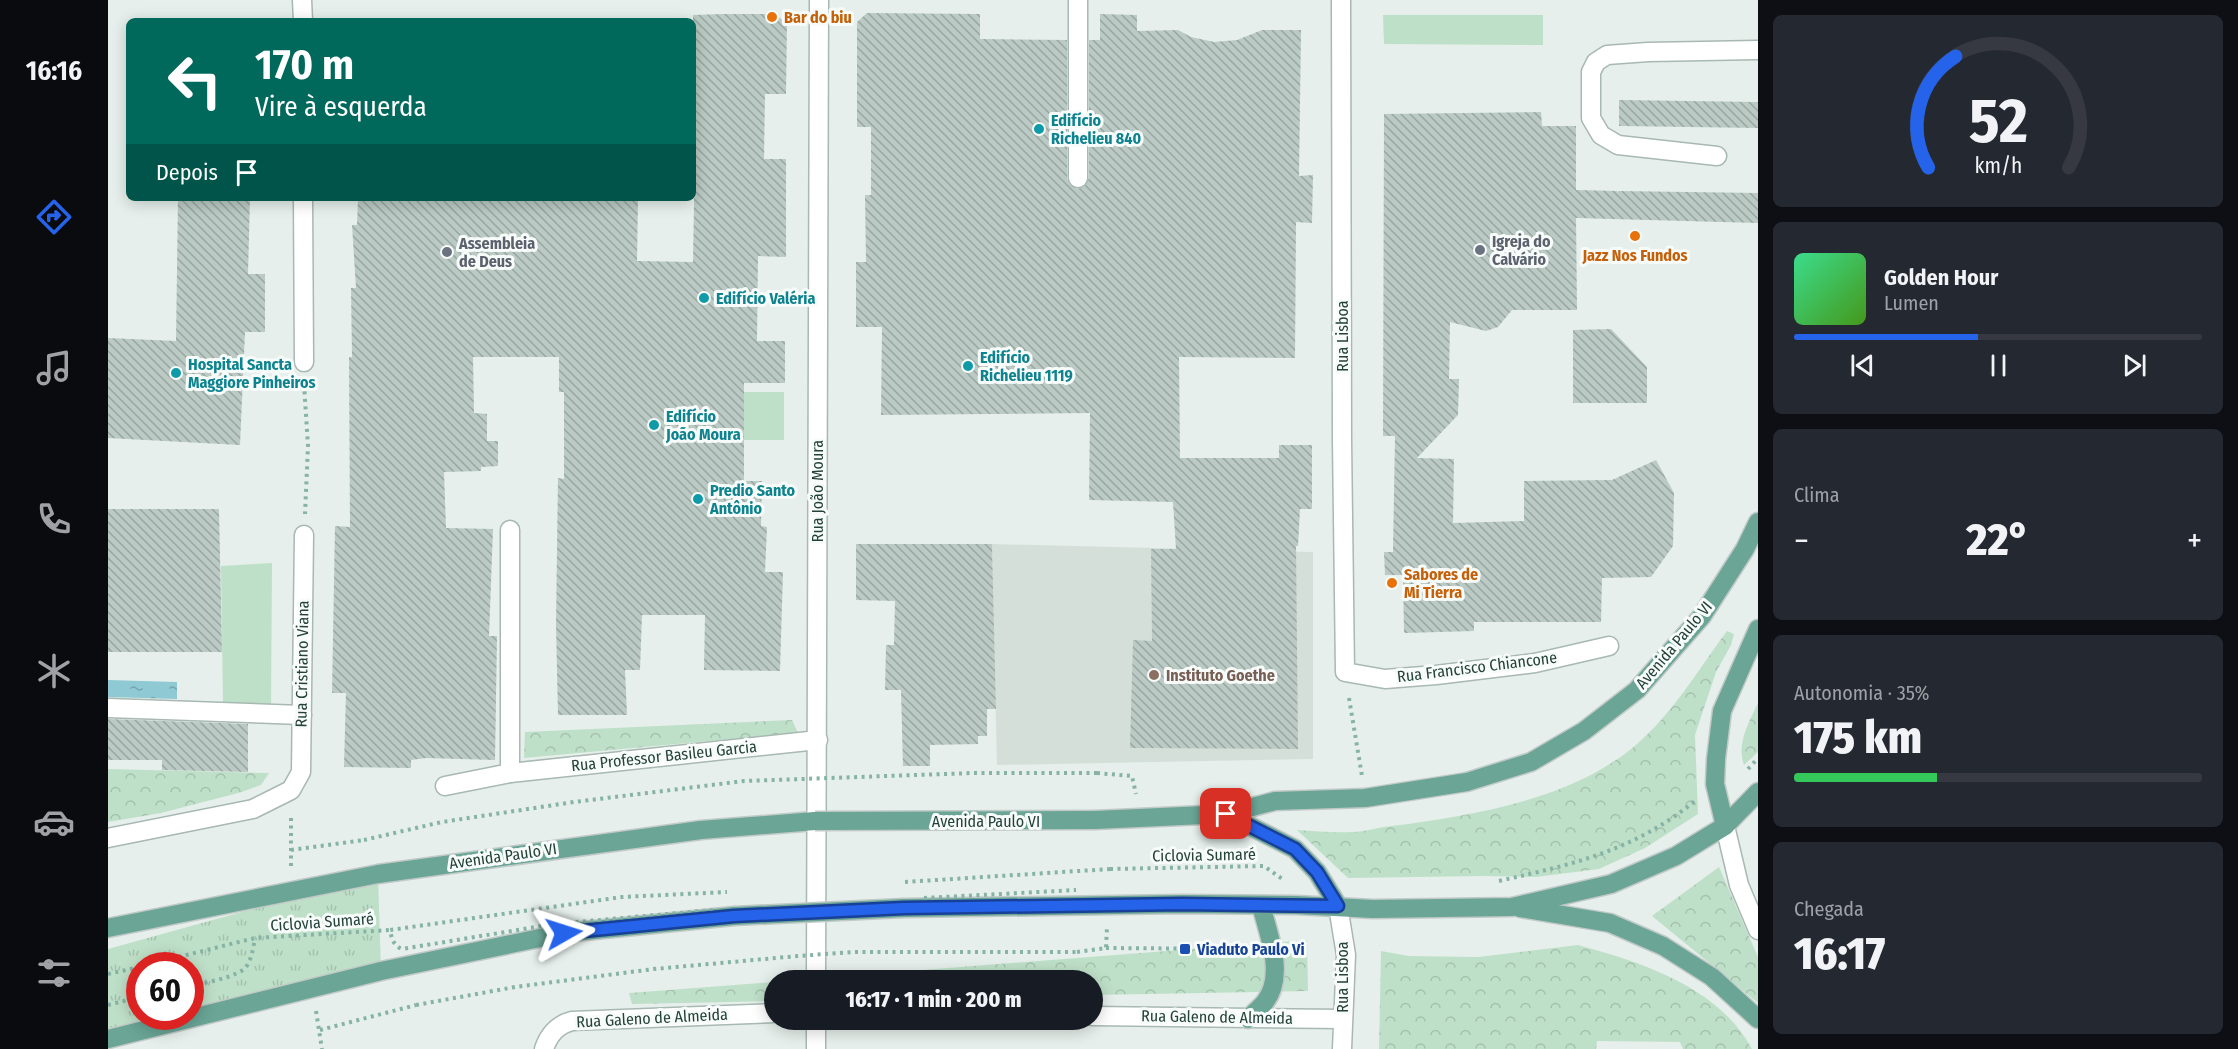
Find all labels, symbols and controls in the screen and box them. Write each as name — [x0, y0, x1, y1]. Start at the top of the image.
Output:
place label: Bar do biu — [784, 8, 852, 27]
marker: Bar do biu — [765, 10, 779, 24]
text: 170 m — [255, 40, 354, 90]
icon: left — [156, 42, 234, 120]
text: 16:16 — [26, 55, 82, 87]
text: 52 — [1969, 84, 2027, 159]
text: Vire à esquerda — [255, 91, 427, 123]
place label: Edifício Richelieu 840 — [1051, 111, 1142, 148]
marker: Edifício Richelieu 840 — [1032, 122, 1046, 136]
text: km/h — [1974, 153, 2022, 179]
icon: arrive — [230, 156, 263, 189]
text: Depois — [156, 159, 218, 186]
icon: directions — [33, 196, 75, 238]
marker: Jazz Nos Fundos — [1628, 229, 1642, 243]
place label: Igreja do Calvário — [1492, 232, 1551, 269]
place label: Assembleia de Deus — [458, 234, 535, 271]
marker: Igreja do Calvário — [1473, 243, 1487, 257]
marker: Assembleia de Deus — [440, 245, 454, 259]
place label: Jazz Nos Fundos — [1581, 246, 1688, 265]
text: Golden Hour — [1884, 264, 1998, 291]
place label: Edifício Valéria — [716, 289, 815, 308]
marker: Edifício Valéria — [697, 291, 711, 305]
text: Lumen — [1884, 291, 1939, 315]
street label: Rua Lisboa — [1333, 300, 1352, 372]
icon: music — [33, 347, 75, 389]
place label: Edifício Richelieu 1119 — [980, 348, 1073, 385]
icon: previous — [1846, 349, 1879, 382]
icon: pause — [1982, 349, 2015, 382]
icon: next — [2118, 349, 2151, 382]
place label: Hospital Sancta Maggiore Pinheiros — [188, 355, 316, 392]
marker: Edifício Richelieu 1119 — [961, 359, 975, 373]
marker: Hospital Sancta Maggiore Pinheiros — [169, 366, 183, 380]
place label: Edifício João Moura — [665, 407, 741, 444]
marker: Edifício João Moura — [647, 418, 661, 432]
street label: Rua João Moura — [808, 440, 827, 542]
place label: Predio Santo Antônio — [709, 481, 796, 518]
text: Clima — [1794, 483, 1839, 507]
marker: Predio Santo Antônio — [691, 492, 705, 506]
icon: phone — [33, 498, 75, 540]
text: 22° — [1966, 513, 2030, 567]
text: − — [1794, 521, 1809, 561]
text: + — [2187, 521, 2202, 561]
place label: Sabores de Mi Tierra — [1404, 565, 1478, 602]
marker: Sabores de Mi Tierra — [1385, 576, 1399, 590]
street label: Avenida Paulo VI — [1632, 597, 1716, 693]
street label: Rua Cristiano Viana — [291, 600, 313, 728]
street label: Rua Francisco Chiancone — [1396, 648, 1558, 686]
icon: climate — [33, 650, 75, 692]
place label: Instituto Goethe — [1166, 666, 1275, 685]
marker: Instituto Goethe — [1147, 668, 1161, 682]
text: Autonomia · 35% — [1794, 681, 1929, 705]
text: 175 km — [1794, 711, 1922, 765]
street label: Rua Professor Basileu Garcia — [570, 737, 758, 775]
pin — [1200, 788, 1251, 839]
icon: arrive — [1209, 797, 1242, 830]
icon: car — [33, 801, 75, 843]
street label: Avenida Paulo VI — [932, 812, 1040, 831]
street label: Avenida Paulo VI — [448, 839, 558, 873]
street label: Ciclovia Sumaré — [1152, 845, 1256, 865]
text: Chegada — [1794, 897, 1864, 921]
position arrow — [532, 901, 596, 965]
street label: Ciclovia Sumaré — [270, 909, 375, 935]
text: 16:17 — [1794, 927, 1885, 981]
place label: Viaduto Paulo Vi — [1196, 940, 1305, 959]
street label: Rua Lisboa — [1333, 941, 1352, 1013]
marker: Viaduto Paulo Vi — [1178, 942, 1192, 956]
icon: filters — [33, 952, 75, 994]
speed limit sign: 60 — [126, 952, 204, 1030]
text: 16:17 · 1 min · 200 m — [845, 986, 1022, 1013]
street label: Rua Galeno de Almeida — [576, 1005, 728, 1031]
street label: Rua Galeno de Almeida — [1141, 1006, 1293, 1028]

